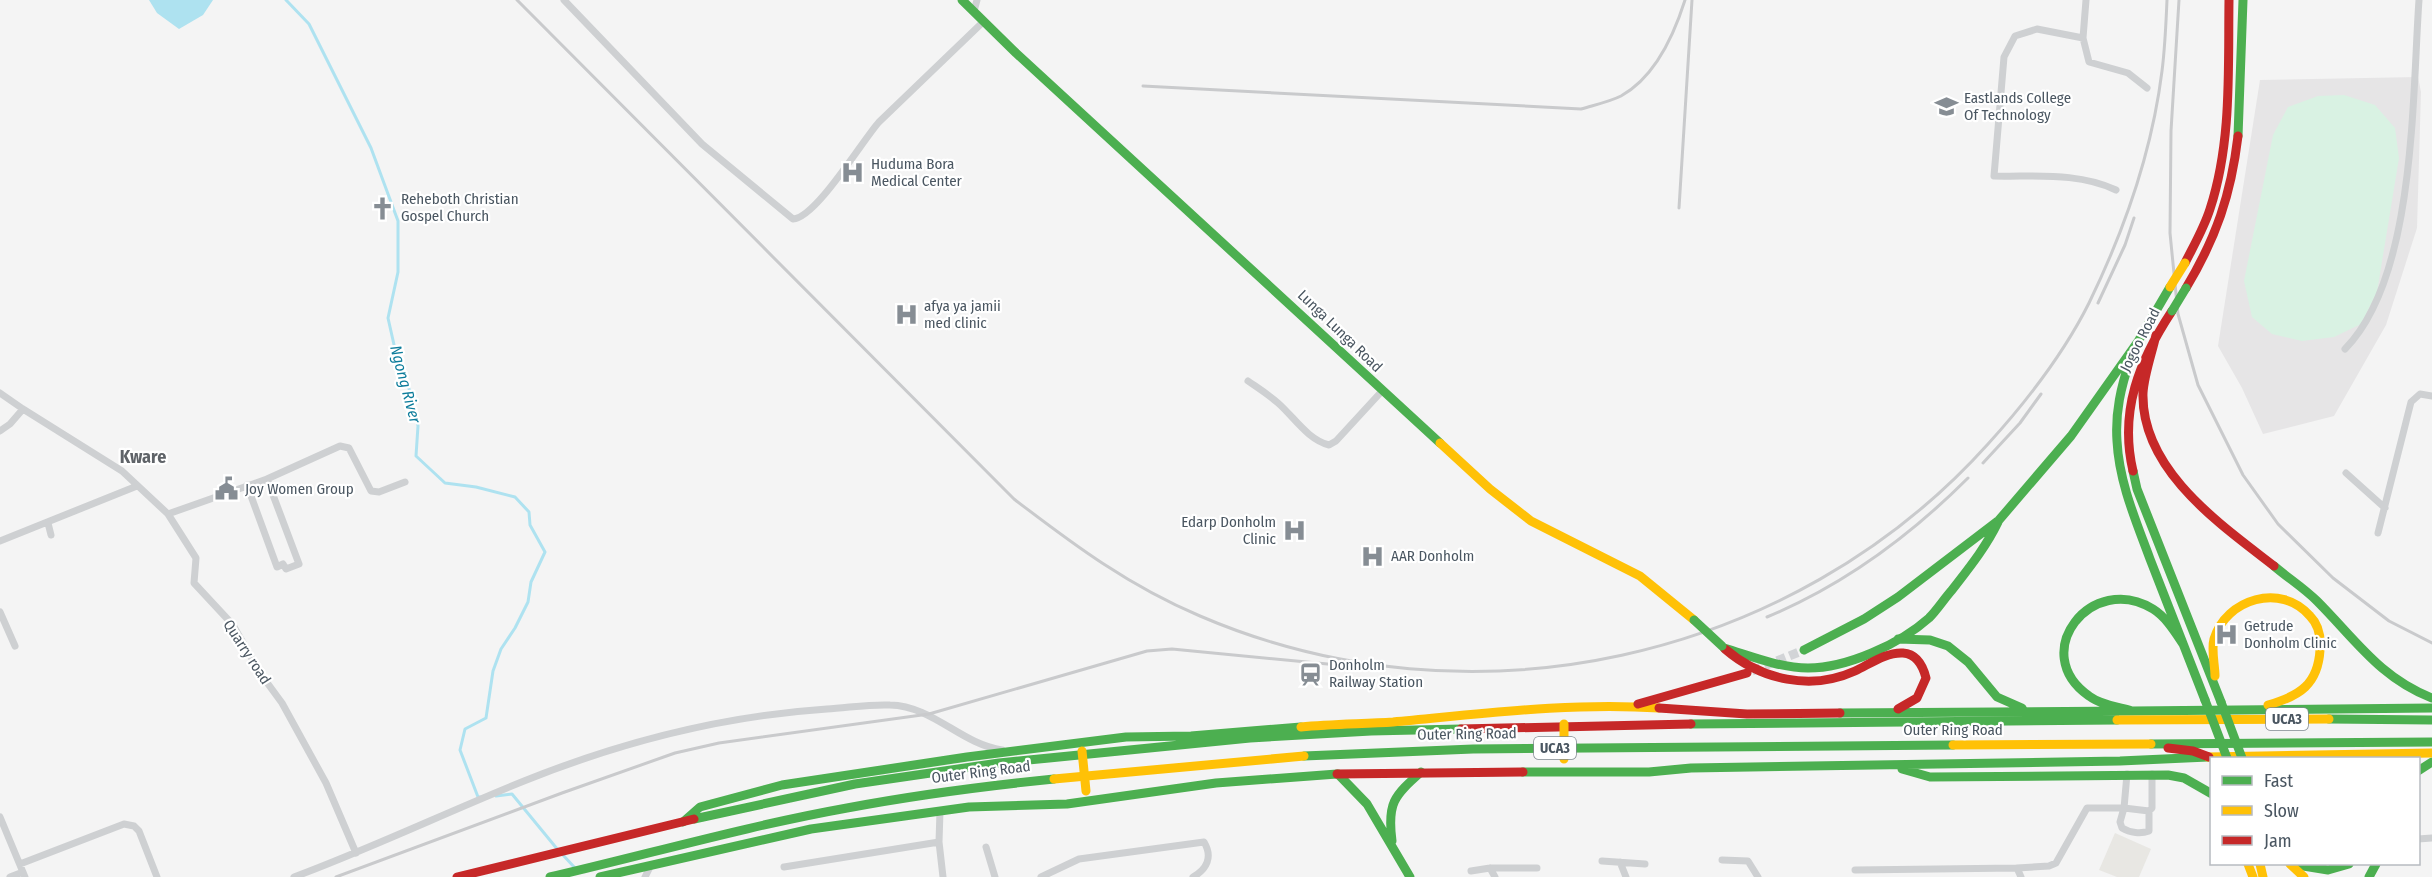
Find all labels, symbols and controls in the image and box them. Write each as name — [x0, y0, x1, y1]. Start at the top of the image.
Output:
place label: Eastlands College Of Technology — [1964, 89, 2071, 124]
school or university icon: Eastlands College Of Technology — [1933, 94, 1959, 120]
place label: Huduma Bora Medical Center — [871, 155, 963, 190]
hospital icon: Huduma Bora Medical Center — [840, 160, 866, 186]
place label: Reheboth Christian Gospel Church — [401, 190, 519, 225]
church icon: Reheboth Christian Gospel Church — [370, 195, 396, 221]
street label: Lunga Lunga Road — [1294, 286, 1386, 376]
place label: afya ya jamii med clinic — [924, 297, 1001, 332]
hospital icon: afya ya jamii med clinic — [893, 302, 919, 328]
street label: Jogoo Road — [2116, 305, 2164, 375]
water label: Ngong River — [386, 343, 425, 426]
district label: Kware — [120, 446, 166, 468]
public building icon: Joy Women Group — [214, 476, 240, 502]
place label: Joy Women Group — [245, 480, 354, 498]
place label: Edarp Donholm Clinic — [1181, 513, 1277, 548]
hospital icon: Edarp Donholm Clinic — [1281, 518, 1307, 544]
hospital icon: AAR Donholm — [1360, 543, 1386, 569]
place label: AAR Donholm — [1391, 547, 1474, 565]
street label: Quarry road — [220, 616, 274, 688]
place label: Getrude Donholm Clinic — [2244, 617, 2337, 652]
hospital icon: Getrude Donholm Clinic — [2213, 622, 2239, 648]
place label: Donholm Railway Station — [1329, 656, 1423, 691]
station icon: Donholm Railway Station — [1298, 661, 1324, 687]
road number: UCA3 — [2266, 708, 2308, 730]
street label: Outer Ring Road — [1903, 721, 2003, 739]
street label: Outer Ring Road — [1417, 724, 1517, 744]
road number: UCA3 — [1534, 737, 1576, 759]
street label: Outer Ring Road — [930, 757, 1032, 787]
legend — [2210, 757, 2420, 865]
text: Fast — [2264, 770, 2293, 792]
text: Slow — [2264, 800, 2299, 822]
text: Jam — [2264, 830, 2292, 852]

